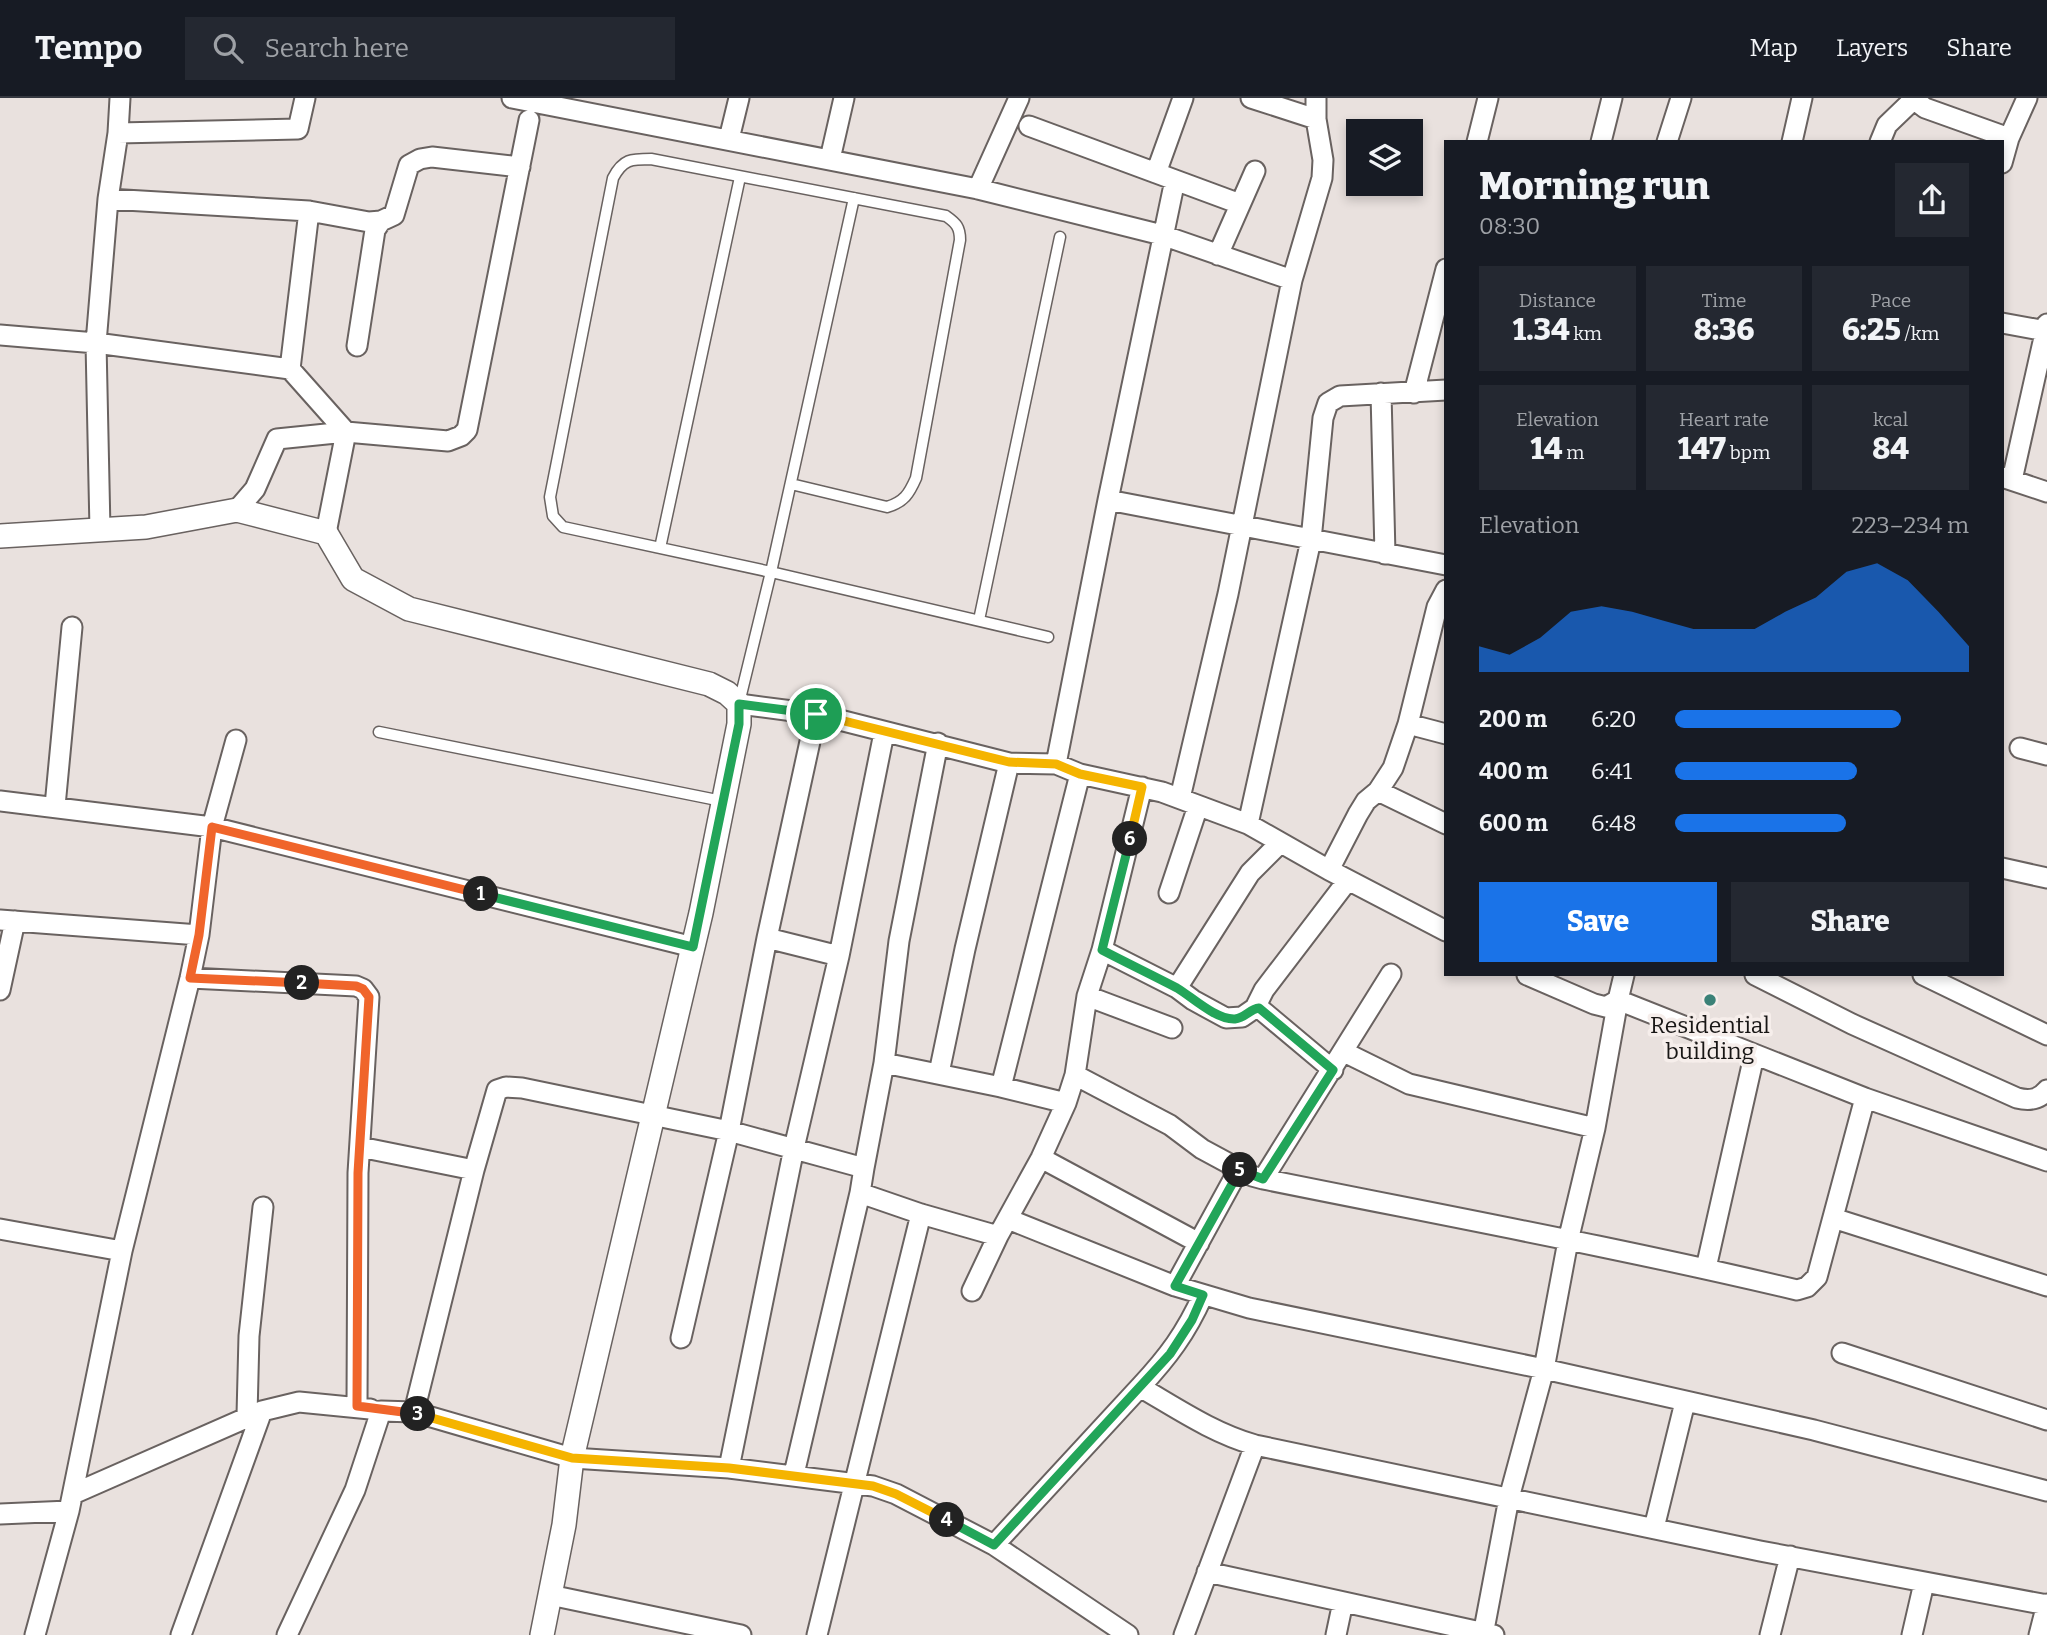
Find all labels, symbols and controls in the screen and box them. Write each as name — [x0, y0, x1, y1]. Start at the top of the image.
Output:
search box — [185, 17, 675, 80]
text: Tempo — [35, 28, 143, 68]
icon: search — [209, 29, 247, 67]
text: Search here — [265, 33, 409, 64]
text: Map — [1750, 34, 1798, 62]
text: Layers — [1836, 34, 1908, 62]
text: Share — [1946, 34, 2012, 62]
map controls — [1346, 119, 1423, 196]
button: layers — [1346, 119, 1423, 196]
text: Morning run — [1479, 163, 1710, 209]
button: share — [1895, 163, 1969, 237]
text: 08:30 — [1479, 212, 1540, 240]
text: Distance — [1519, 289, 1596, 312]
text: Time — [1702, 289, 1746, 312]
text: Pace — [1870, 289, 1911, 312]
text: 1.34 — [1513, 312, 1570, 348]
text: 8:36 — [1694, 312, 1754, 348]
text: 6:25 — [1842, 312, 1901, 348]
text: km — [1570, 322, 1602, 345]
text: /km — [1901, 322, 1939, 345]
text: Elevation — [1516, 408, 1599, 431]
text: Heart rate — [1679, 408, 1769, 431]
text: kcal — [1873, 408, 1908, 431]
text: 14 — [1530, 431, 1562, 467]
text: 147 — [1678, 431, 1726, 467]
text: 84 — [1872, 431, 1909, 467]
text: m — [1562, 441, 1584, 464]
text: bpm — [1726, 441, 1770, 464]
text: Elevation — [1479, 511, 1579, 539]
text: 223–234 m — [1851, 511, 1969, 539]
pin — [786, 684, 846, 744]
icon: arrive — [797, 695, 835, 733]
text: 200 m — [1479, 705, 1547, 733]
text: 6:20 — [1591, 705, 1637, 733]
text: 400 m — [1479, 757, 1548, 785]
text: 6:41 — [1591, 757, 1632, 785]
text: 600 m — [1479, 809, 1548, 837]
text: 6:48 — [1591, 809, 1637, 837]
pin: 6 — [1112, 822, 1148, 856]
text: 6 — [1124, 827, 1135, 850]
pin: 1 — [463, 876, 498, 912]
text: 1 — [476, 882, 485, 905]
button: Save — [1479, 882, 1717, 962]
button: Share — [1731, 882, 1969, 962]
pin: 2 — [284, 966, 320, 1001]
text: 2 — [296, 971, 307, 994]
marker: Residential building — [1702, 992, 1718, 1008]
place label: Residential building — [1650, 1011, 1770, 1065]
pin: 5 — [1222, 1152, 1258, 1188]
text: 5 — [1234, 1158, 1245, 1181]
pin: 3 — [400, 1396, 436, 1432]
text: 3 — [412, 1402, 423, 1425]
pin: 4 — [930, 1502, 964, 1538]
text: 4 — [941, 1508, 952, 1531]

